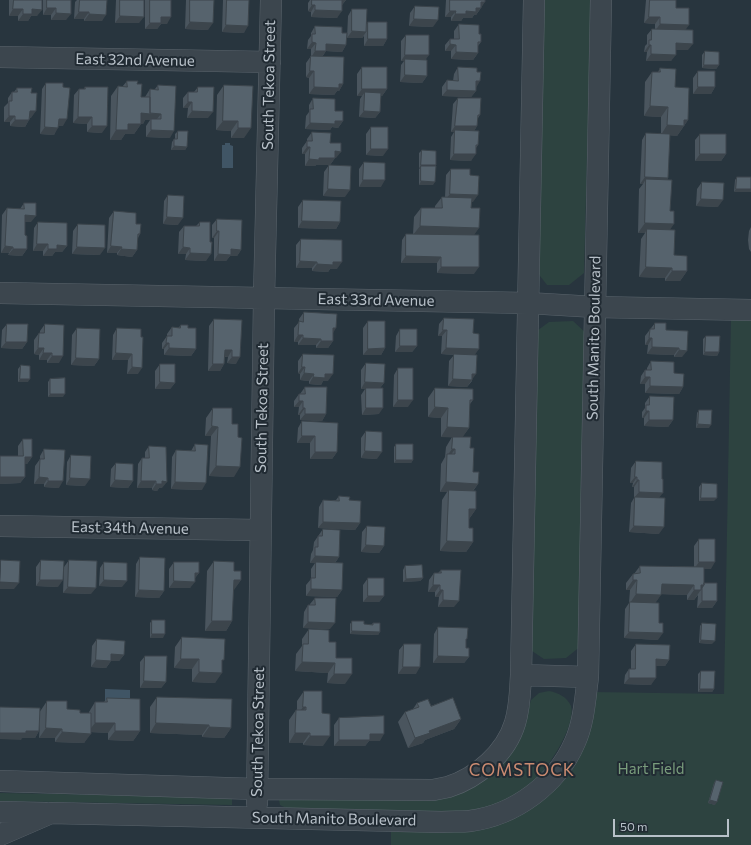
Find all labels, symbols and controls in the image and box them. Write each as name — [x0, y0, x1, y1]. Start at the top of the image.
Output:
street label: South Tekoa Street — [259, 20, 279, 150]
street label: East 32nd Avenue — [75, 50, 195, 70]
street label: South Manito Boulevard — [584, 256, 604, 420]
street label: East 33rd Avenue — [317, 290, 435, 310]
street label: South Tekoa Street — [252, 343, 272, 473]
street label: East 34th Avenue — [71, 518, 189, 538]
street label: South Tekoa Street — [248, 667, 268, 797]
district label: COMSTOCK — [469, 760, 575, 780]
park label: Hart Field — [618, 760, 684, 778]
street label: South Manito Boulevard — [252, 809, 416, 829]
scale bar — [615, 811, 731, 837]
text: 50 m — [620, 819, 648, 833]

